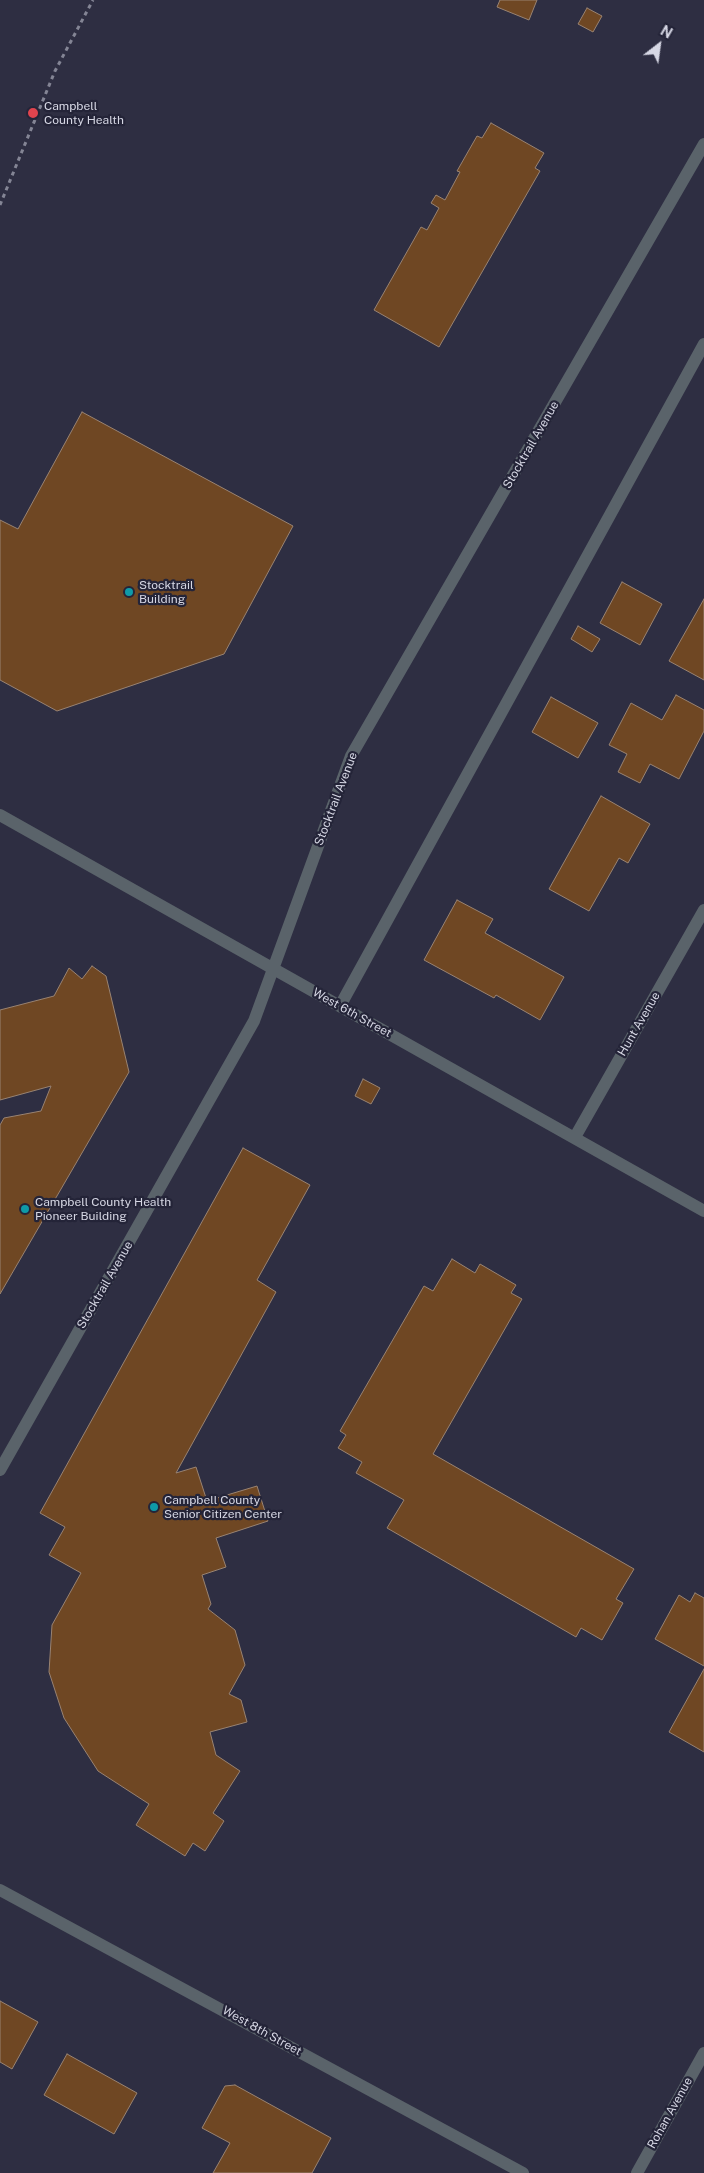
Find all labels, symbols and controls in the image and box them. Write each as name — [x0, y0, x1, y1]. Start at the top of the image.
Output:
north arrow — [634, 20, 684, 70]
text: N — [658, 22, 675, 42]
place label: Campbell County Health — [44, 99, 124, 127]
marker: Campbell County Health — [26, 106, 40, 120]
street label: Stocktrail Avenue — [500, 399, 562, 491]
place label: Stocktrail Building — [139, 578, 194, 606]
marker: Stocktrail Building — [123, 586, 135, 598]
street label: Stocktrail Avenue — [312, 750, 360, 848]
street label: West 6th Street — [310, 985, 394, 1041]
street label: Hunt Avenue — [615, 989, 663, 1059]
place label: Campbell County Health Pioneer Building — [35, 1195, 171, 1223]
marker: Campbell County Health Pioneer Building — [19, 1203, 31, 1215]
street label: Stocktrail Avenue — [74, 1239, 136, 1331]
place label: Campbell County Senior Citizen Center — [164, 1493, 282, 1521]
marker: Campbell County Senior Citizen Center — [148, 1501, 160, 1513]
street label: West 8th Street — [220, 2003, 304, 2059]
street label: Rohan Avenue — [644, 2075, 696, 2151]

